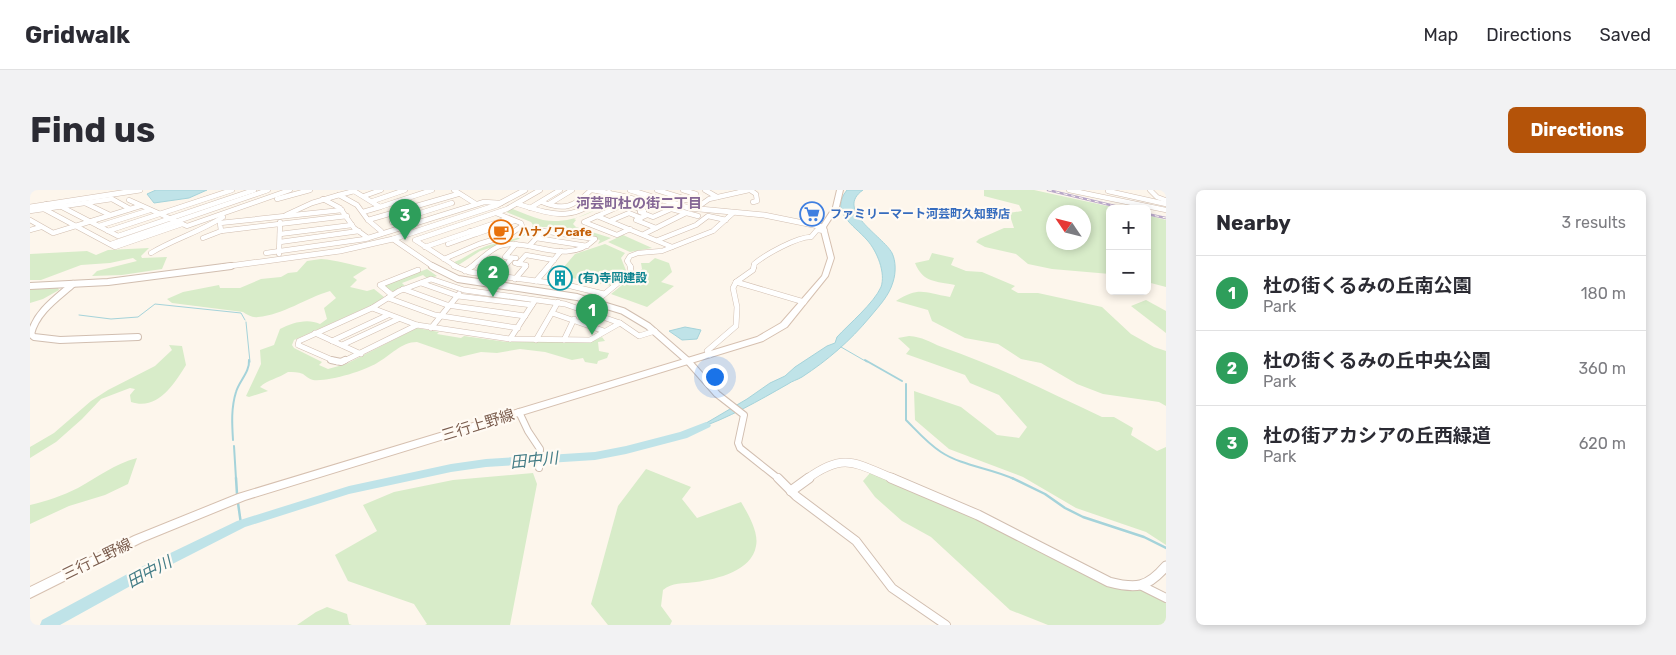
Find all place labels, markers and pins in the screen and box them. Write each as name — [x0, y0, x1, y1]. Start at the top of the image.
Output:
pin: 3 — [389, 199, 421, 240]
supermarket icon: ファミリーマート河芸町久知野店 — [799, 201, 825, 227]
place label: ファミリーマート河芸町久知野店 — [830, 207, 1010, 221]
cafe icon: ハナノワcafe — [488, 219, 514, 245]
place label: ハナノワcafe — [518, 225, 592, 239]
pin: 2 — [477, 256, 509, 297]
building icon: (有)寺岡建設 — [547, 265, 573, 291]
place label: (有)寺岡建設 — [578, 271, 647, 285]
pin: 1 — [576, 294, 608, 335]

